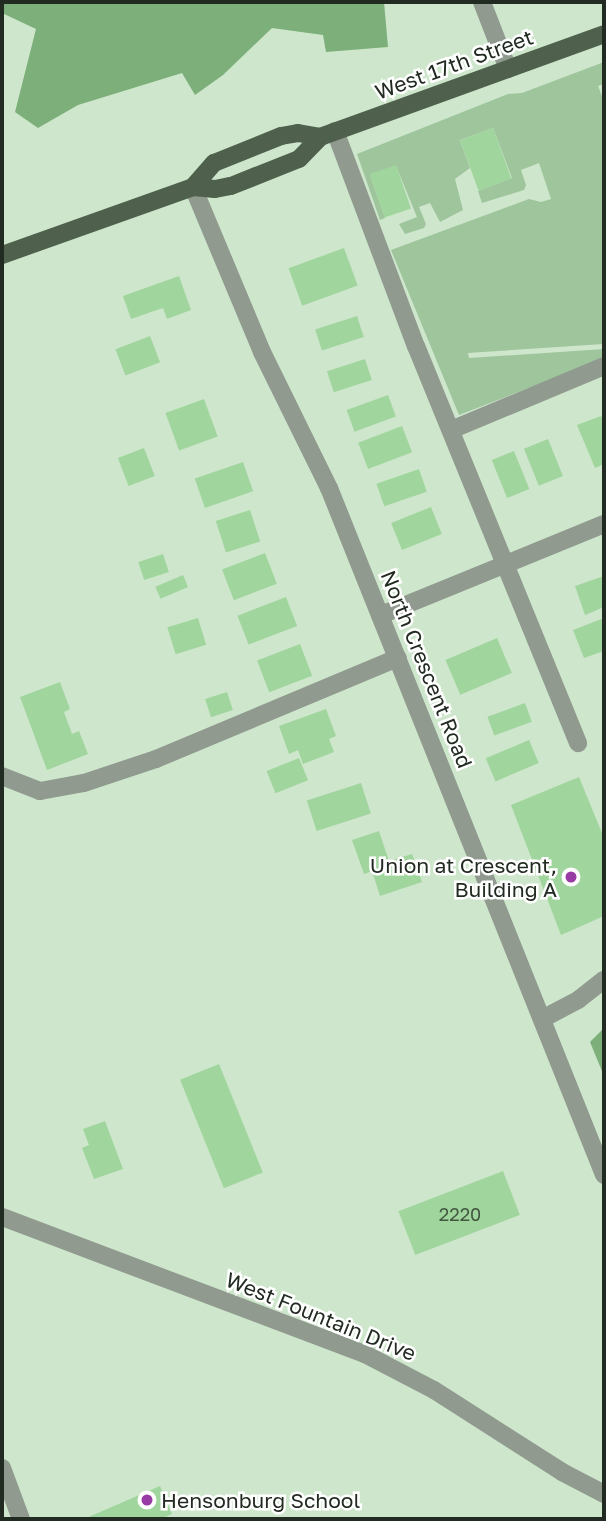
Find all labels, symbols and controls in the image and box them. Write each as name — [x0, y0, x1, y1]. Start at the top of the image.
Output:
street label: West 17th Street — [372, 24, 536, 104]
street label: North Crescent Road — [376, 567, 478, 771]
place label: Union at Crescent, Building A — [370, 852, 557, 902]
marker: Union at Crescent, Building A — [563, 869, 579, 885]
house number: 2220 — [439, 1203, 481, 1225]
street label: West Fountain Drive — [222, 1266, 420, 1366]
place label: Hensonburg School — [161, 1487, 360, 1513]
marker: Hensonburg School — [139, 1492, 155, 1508]

